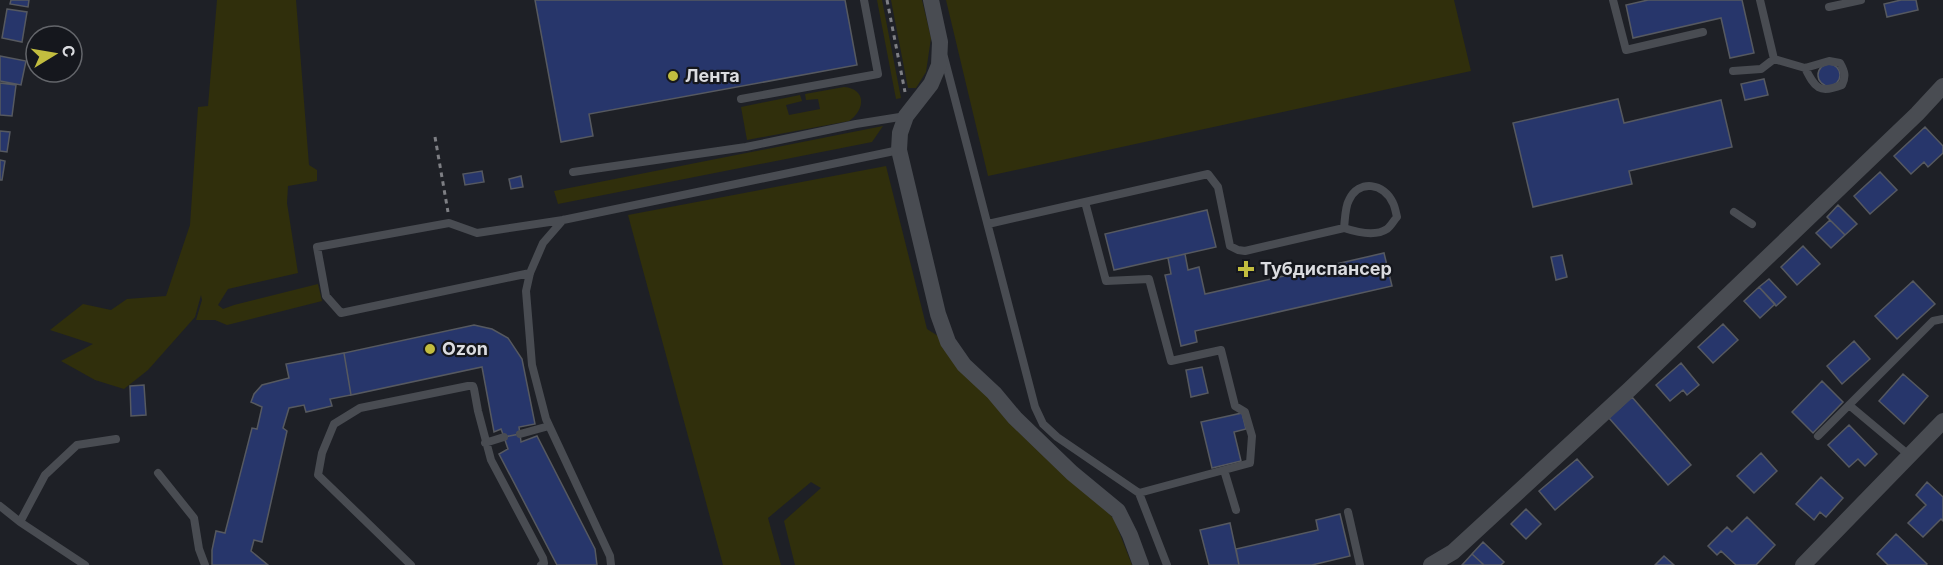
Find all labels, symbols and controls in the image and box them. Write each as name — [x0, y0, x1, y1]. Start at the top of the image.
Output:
north arrow — [24, 24, 84, 84]
text: С — [58, 43, 80, 59]
place label: Лента — [685, 65, 740, 86]
marker: Лента — [666, 69, 680, 83]
place label: Тубдиспансер — [1260, 258, 1392, 279]
marker: Тубдиспансер — [1237, 260, 1255, 278]
place label: Ozon — [442, 338, 488, 359]
marker: Ozon — [423, 342, 437, 356]

